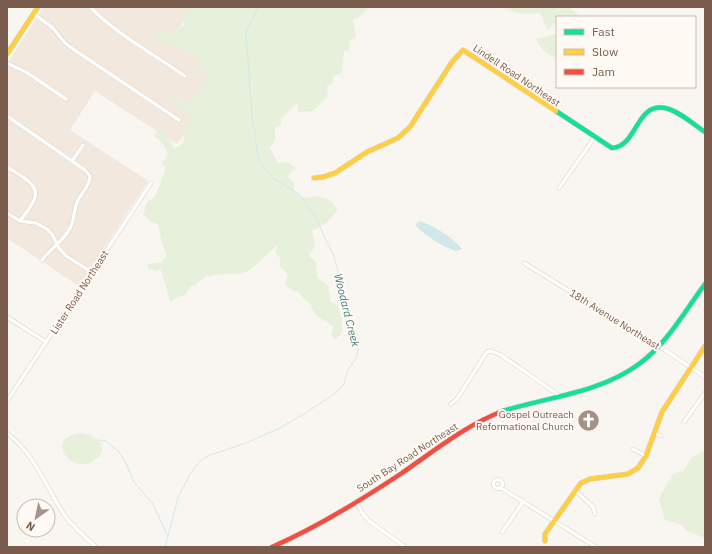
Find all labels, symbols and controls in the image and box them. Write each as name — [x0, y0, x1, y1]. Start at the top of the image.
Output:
legend — [556, 16, 696, 88]
text: Fast — [592, 24, 615, 39]
street label: Lindell Road Northeast — [471, 41, 563, 110]
text: Slow — [592, 44, 618, 59]
text: Jam — [592, 64, 615, 79]
street label: Lister Road Northeast — [47, 248, 112, 337]
water label: Woodard Creek — [331, 272, 363, 348]
street label: 18th Avenue Northeast — [567, 286, 663, 353]
church icon: Gospel Outreach Reformational Church — [576, 407, 602, 433]
place label: Gospel Outreach Reformational Church — [476, 408, 574, 433]
street label: South Bay Road Northeast — [354, 420, 461, 495]
north arrow — [16, 498, 56, 538]
text: N — [23, 518, 38, 534]

